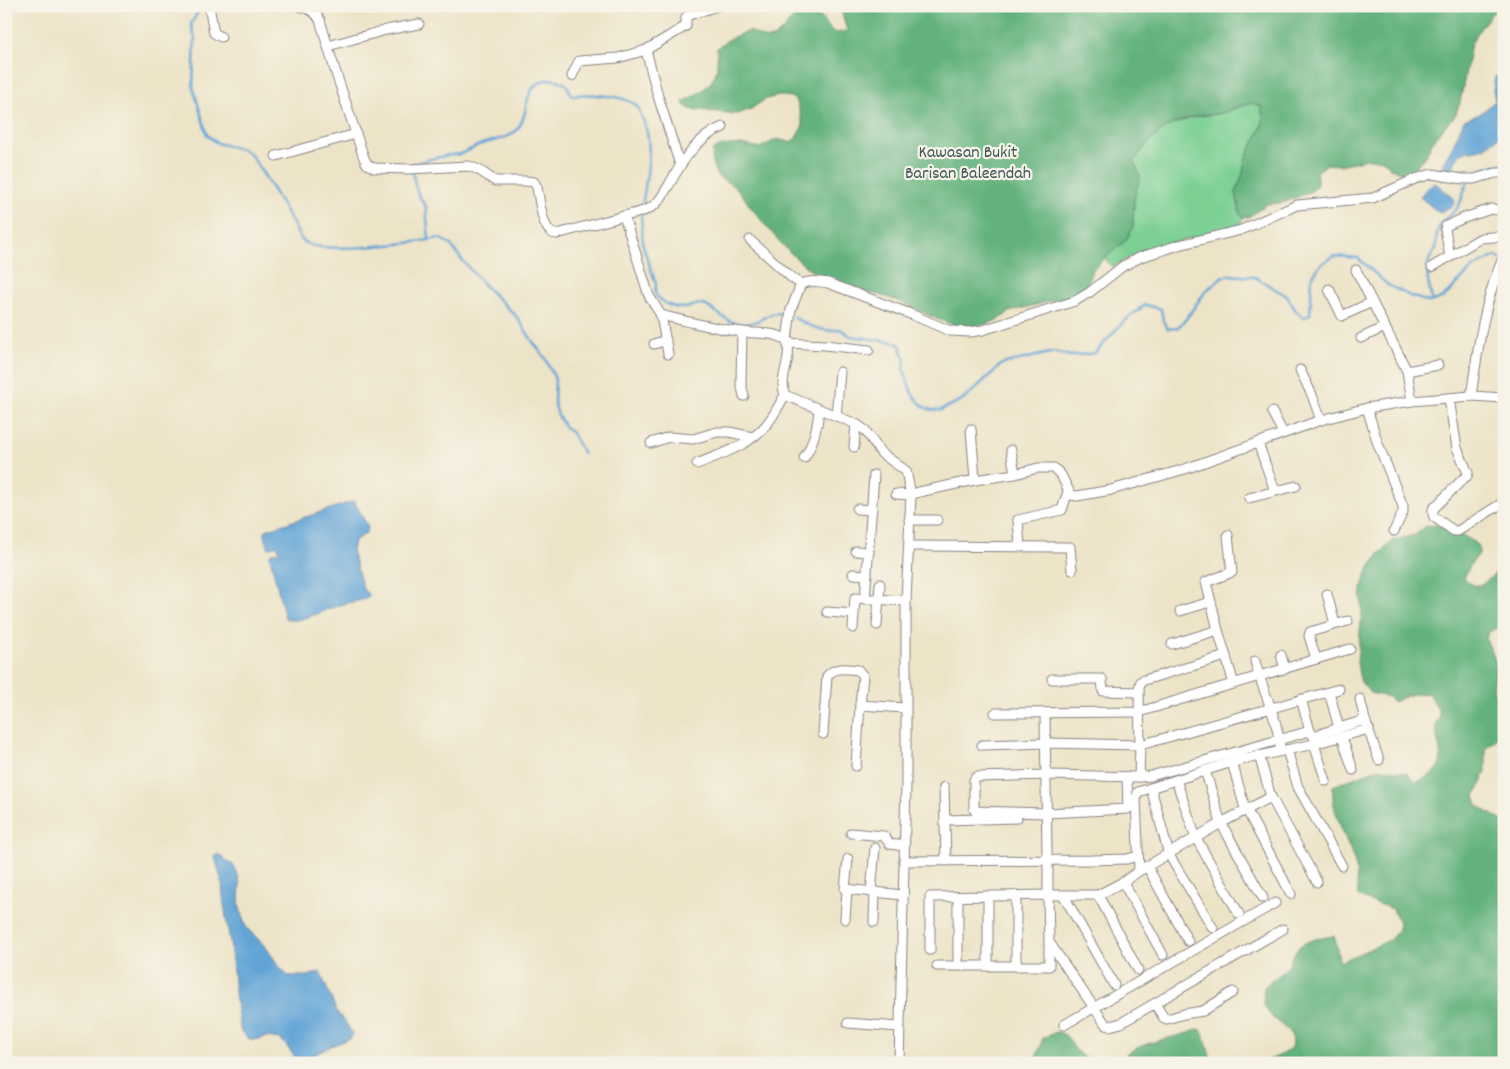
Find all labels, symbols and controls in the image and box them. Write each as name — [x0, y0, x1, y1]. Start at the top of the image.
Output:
park label: Kawasan Bukit Barisan Baleendah — [905, 141, 1031, 187]

